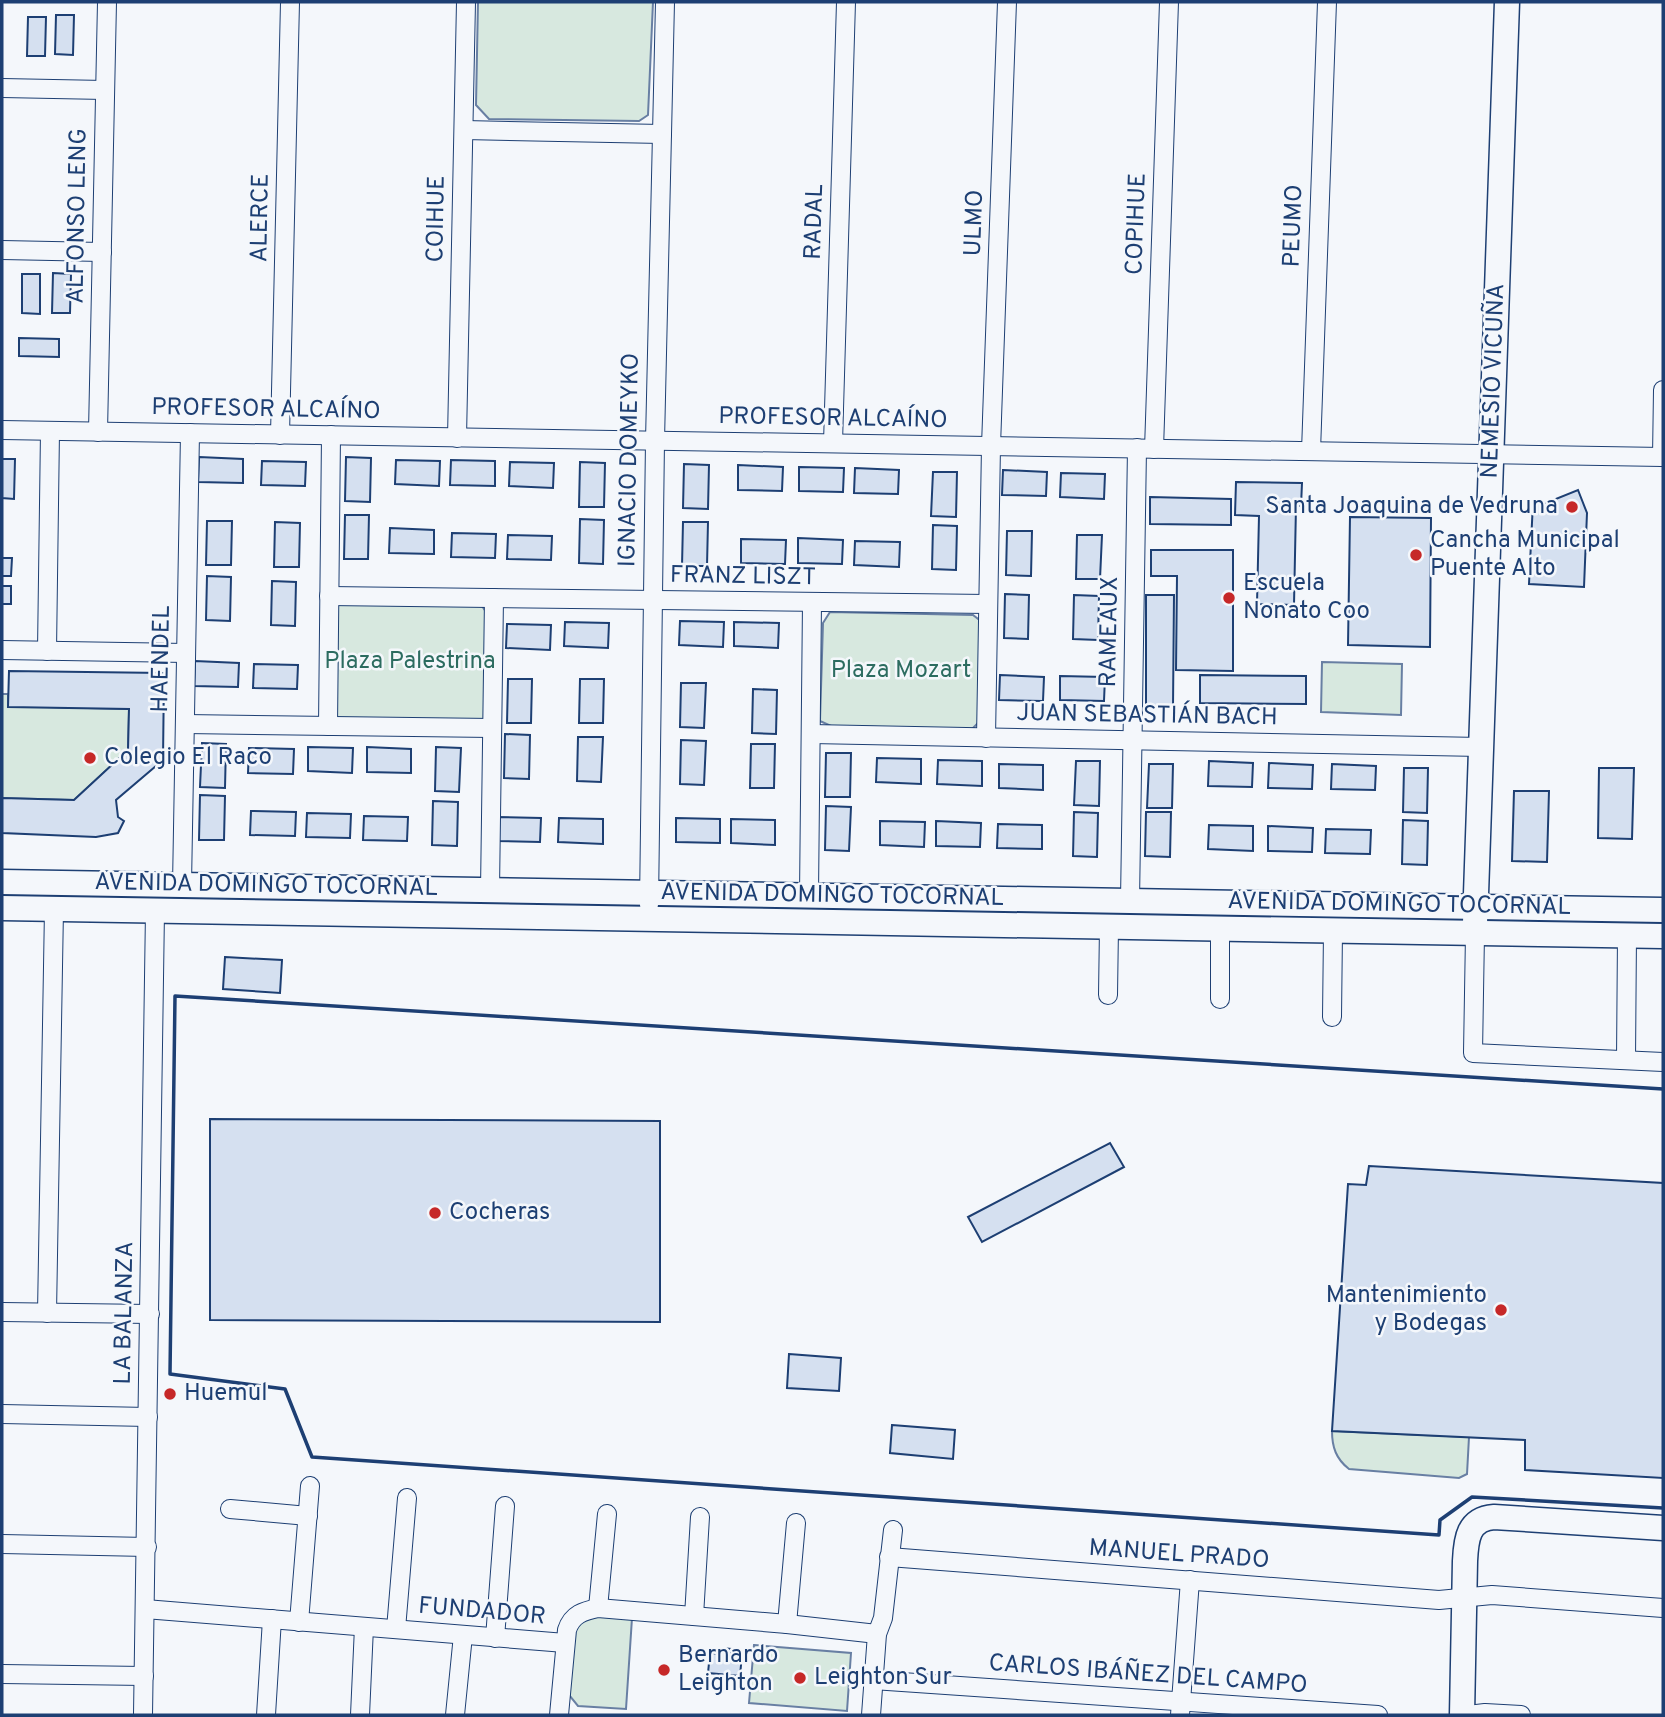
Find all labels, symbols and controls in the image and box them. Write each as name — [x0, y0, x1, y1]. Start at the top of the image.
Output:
street label: ALFONSO LENG — [61, 128, 95, 304]
street label: COPIHUE — [1120, 172, 1154, 276]
street label: ALERCE — [245, 173, 277, 263]
street label: COIHUE — [421, 175, 453, 263]
street label: RADAL — [799, 184, 831, 260]
street label: PEUMO — [1278, 184, 1310, 268]
street label: ULMO — [959, 189, 991, 257]
street label: NEMESIO VICUÑA — [1474, 283, 1512, 479]
street label: IGNACIO DOMEYKO — [613, 352, 647, 568]
street label: PROFESOR ALCAÍNO — [151, 391, 381, 427]
street label: PROFESOR ALCAÍNO — [718, 400, 948, 436]
place label: Santa Joaquina de Vedruna — [1265, 492, 1558, 522]
marker: Santa Joaquina de Vedruna — [1564, 499, 1580, 515]
place label: Cancha Municipal Puente Alto — [1430, 526, 1620, 584]
marker: Cancha Municipal Puente Alto — [1408, 547, 1424, 563]
street label: FRANZ LISZT — [670, 561, 816, 593]
place label: Escuela Nonato Coo — [1243, 569, 1370, 627]
street label: RAMEAUX — [1094, 576, 1126, 688]
marker: Escuela Nonato Coo — [1221, 590, 1237, 606]
street label: HAENDEL — [146, 605, 178, 713]
park label: Plaza Palestrina — [324, 647, 496, 677]
park label: Plaza Mozart — [831, 656, 971, 686]
street label: JUAN SEBASTIÁN BACH — [1016, 697, 1278, 733]
place label: Colegio El Raco — [104, 743, 272, 773]
marker: Colegio El Raco — [82, 750, 98, 766]
street label: AVENIDA DOMINGO TOCORNAL — [94, 868, 438, 904]
street label: AVENIDA DOMINGO TOCORNAL — [660, 878, 1004, 914]
street label: AVENIDA DOMINGO TOCORNAL — [1227, 887, 1571, 923]
place label: Cocheras — [449, 1198, 550, 1228]
marker: Cocheras — [427, 1205, 443, 1221]
street label: LA BALANZA — [109, 1241, 141, 1385]
place label: Mantenimiento y Bodegas — [1326, 1281, 1487, 1339]
marker: Mantenimiento y Bodegas — [1493, 1302, 1509, 1318]
place label: Huemul — [184, 1379, 267, 1409]
marker: Huemul — [162, 1386, 178, 1402]
street label: MANUEL PRADO — [1088, 1534, 1270, 1576]
street label: FUNDADOR — [417, 1591, 547, 1633]
place label: Bernardo Leighton — [678, 1641, 779, 1699]
street label: CARLOS IBÁÑEZ DEL CAMPO — [988, 1647, 1309, 1701]
marker: Bernardo Leighton — [656, 1662, 672, 1678]
place label: Leighton Sur — [814, 1663, 952, 1693]
marker: Leighton Sur — [792, 1670, 808, 1686]

